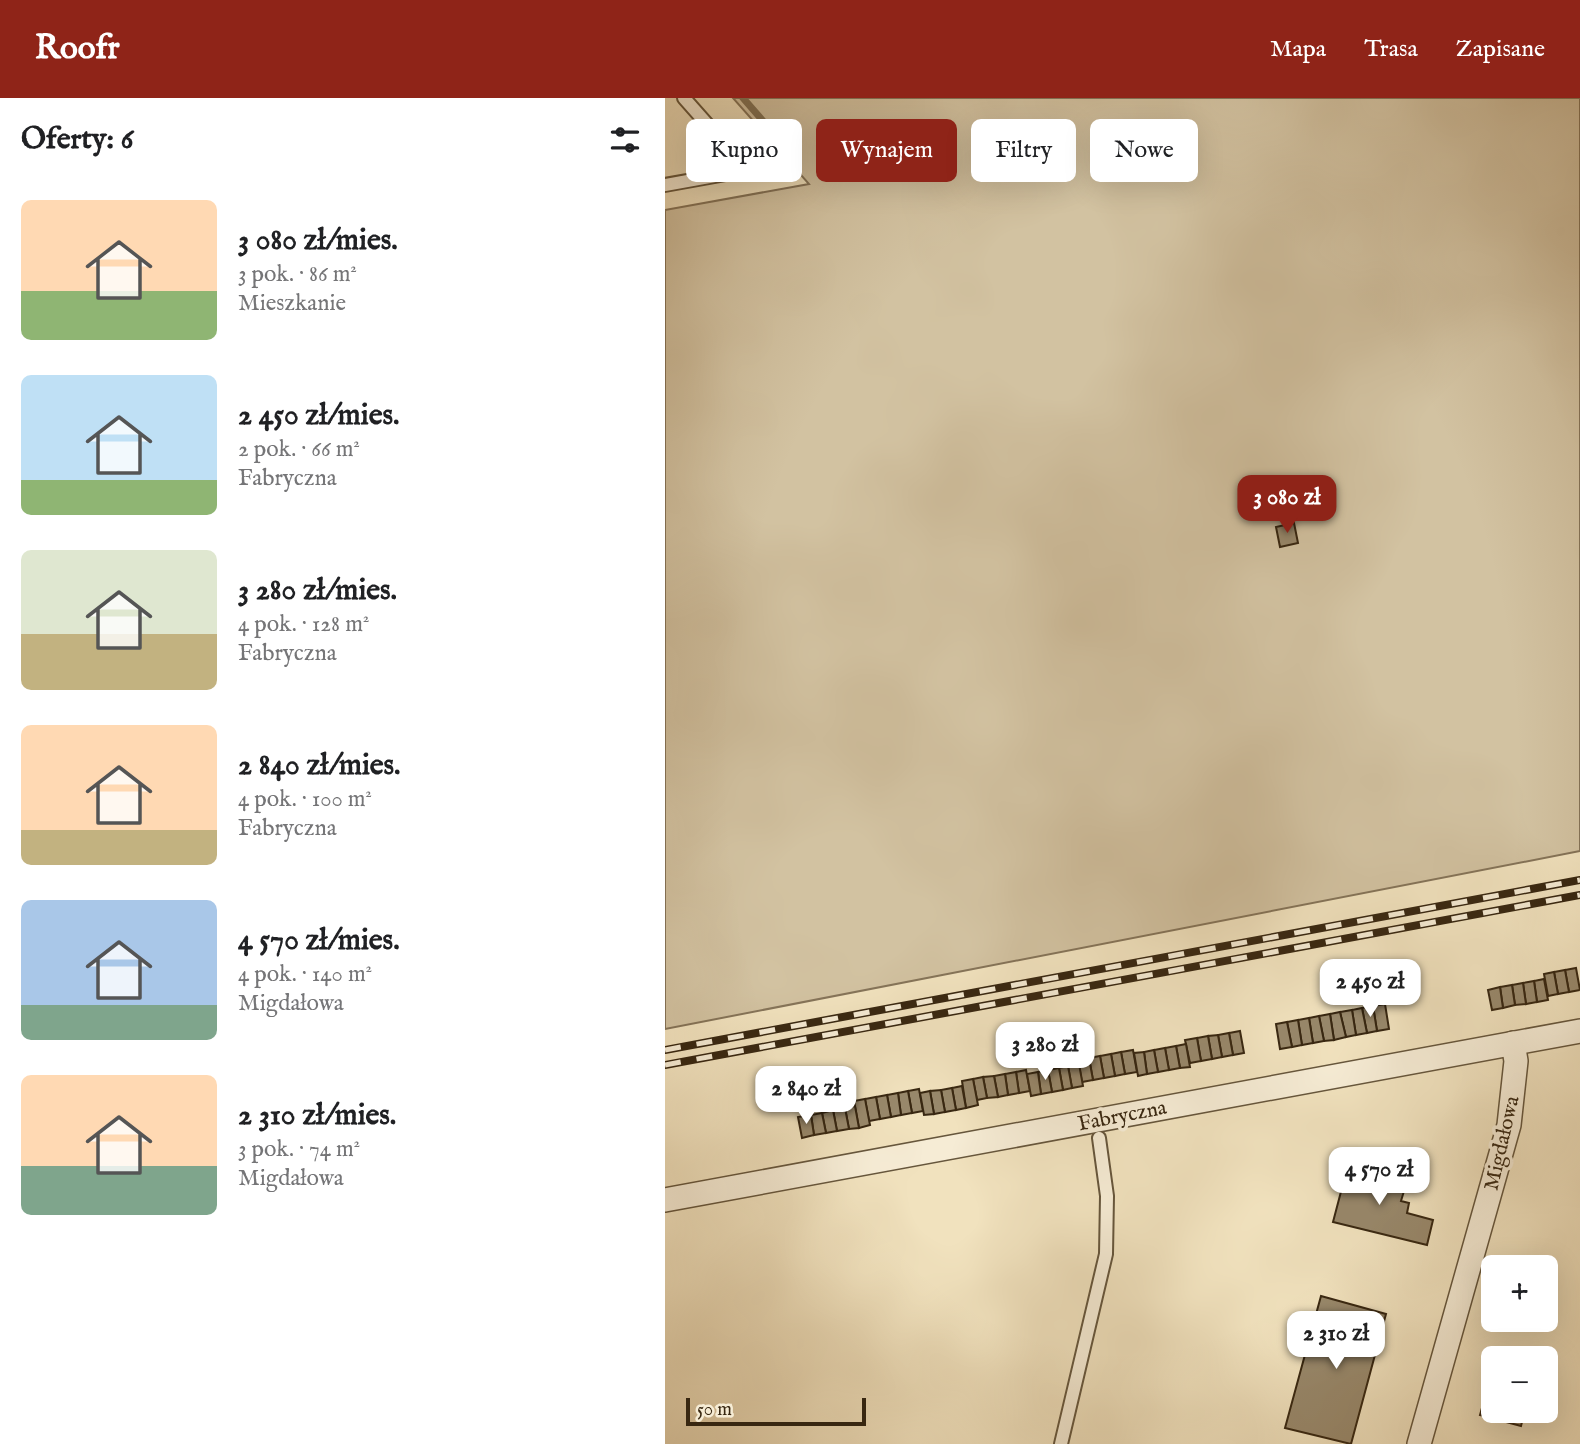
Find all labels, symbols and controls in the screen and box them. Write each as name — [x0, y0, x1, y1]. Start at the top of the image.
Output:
text: Roofr — [35, 28, 120, 70]
text: Mapa — [1270, 34, 1326, 65]
text: Trasa — [1364, 34, 1418, 65]
text: Zapisane — [1456, 34, 1545, 65]
chip: Kupno — [686, 119, 802, 182]
chip: Wynajem — [816, 119, 957, 182]
chip: Filtry — [971, 119, 1076, 182]
chip: Nowe — [1090, 119, 1198, 182]
text: Oferty: 6 — [21, 121, 133, 159]
icon: filters — [606, 121, 644, 159]
text: 3 080 zł/mies. — [238, 222, 398, 260]
icon: home — [77, 228, 161, 312]
text: 3 pok. · 86 m² — [238, 260, 357, 289]
text: Mieszkanie — [238, 289, 346, 318]
text: 2 450 zł/mies. — [238, 397, 399, 435]
icon: home — [77, 403, 161, 487]
text: 2 pok. · 66 m² — [238, 435, 360, 464]
text: Fabryczna — [238, 464, 337, 493]
pin: 3 080 zł — [1215, 476, 1359, 535]
text: 3 080 zł — [1253, 483, 1321, 512]
text: 3 280 zł/mies. — [238, 572, 397, 610]
icon: home — [77, 578, 161, 662]
text: 4 pok. · 128 m² — [238, 610, 369, 639]
text: Fabryczna — [238, 639, 337, 668]
text: 2 840 zł/mies. — [238, 747, 401, 785]
icon: home — [77, 753, 161, 837]
text: 4 pok. · 100 m² — [238, 785, 372, 814]
text: Fabryczna — [238, 814, 337, 843]
text: 4 570 zł/mies. — [238, 922, 400, 960]
icon: home — [77, 928, 161, 1012]
text: 4 pok. · 140 m² — [238, 960, 372, 989]
pin: 2 450 zł — [1298, 960, 1442, 1019]
text: 2 450 zł — [1336, 967, 1404, 996]
text: Migdałowa — [238, 989, 344, 1018]
pin: 3 280 zł — [973, 1023, 1117, 1082]
text: 3 280 zł — [1012, 1030, 1078, 1059]
pin: 2 840 zł — [734, 1066, 878, 1126]
text: 2 840 zł — [771, 1074, 841, 1103]
street label: Migdałowa — [1478, 1092, 1527, 1193]
street label: Fabryczna — [1076, 1094, 1170, 1138]
text: 2 310 zł/mies. — [238, 1097, 396, 1135]
icon: home — [77, 1103, 161, 1187]
text: 3 pok. · 74 m² — [238, 1135, 360, 1164]
pin: 4 570 zł — [1307, 1148, 1451, 1207]
text: 4 570 zł — [1345, 1155, 1413, 1184]
text: Migdałowa — [238, 1164, 344, 1193]
map controls — [1481, 1255, 1558, 1423]
button: + — [1481, 1255, 1558, 1332]
pin: 2 310 zł — [1264, 1312, 1408, 1371]
text: 2 310 zł — [1303, 1319, 1369, 1348]
button: − — [1481, 1346, 1558, 1423]
scale bar — [686, 1395, 866, 1427]
text: 50 m — [697, 1398, 732, 1422]

